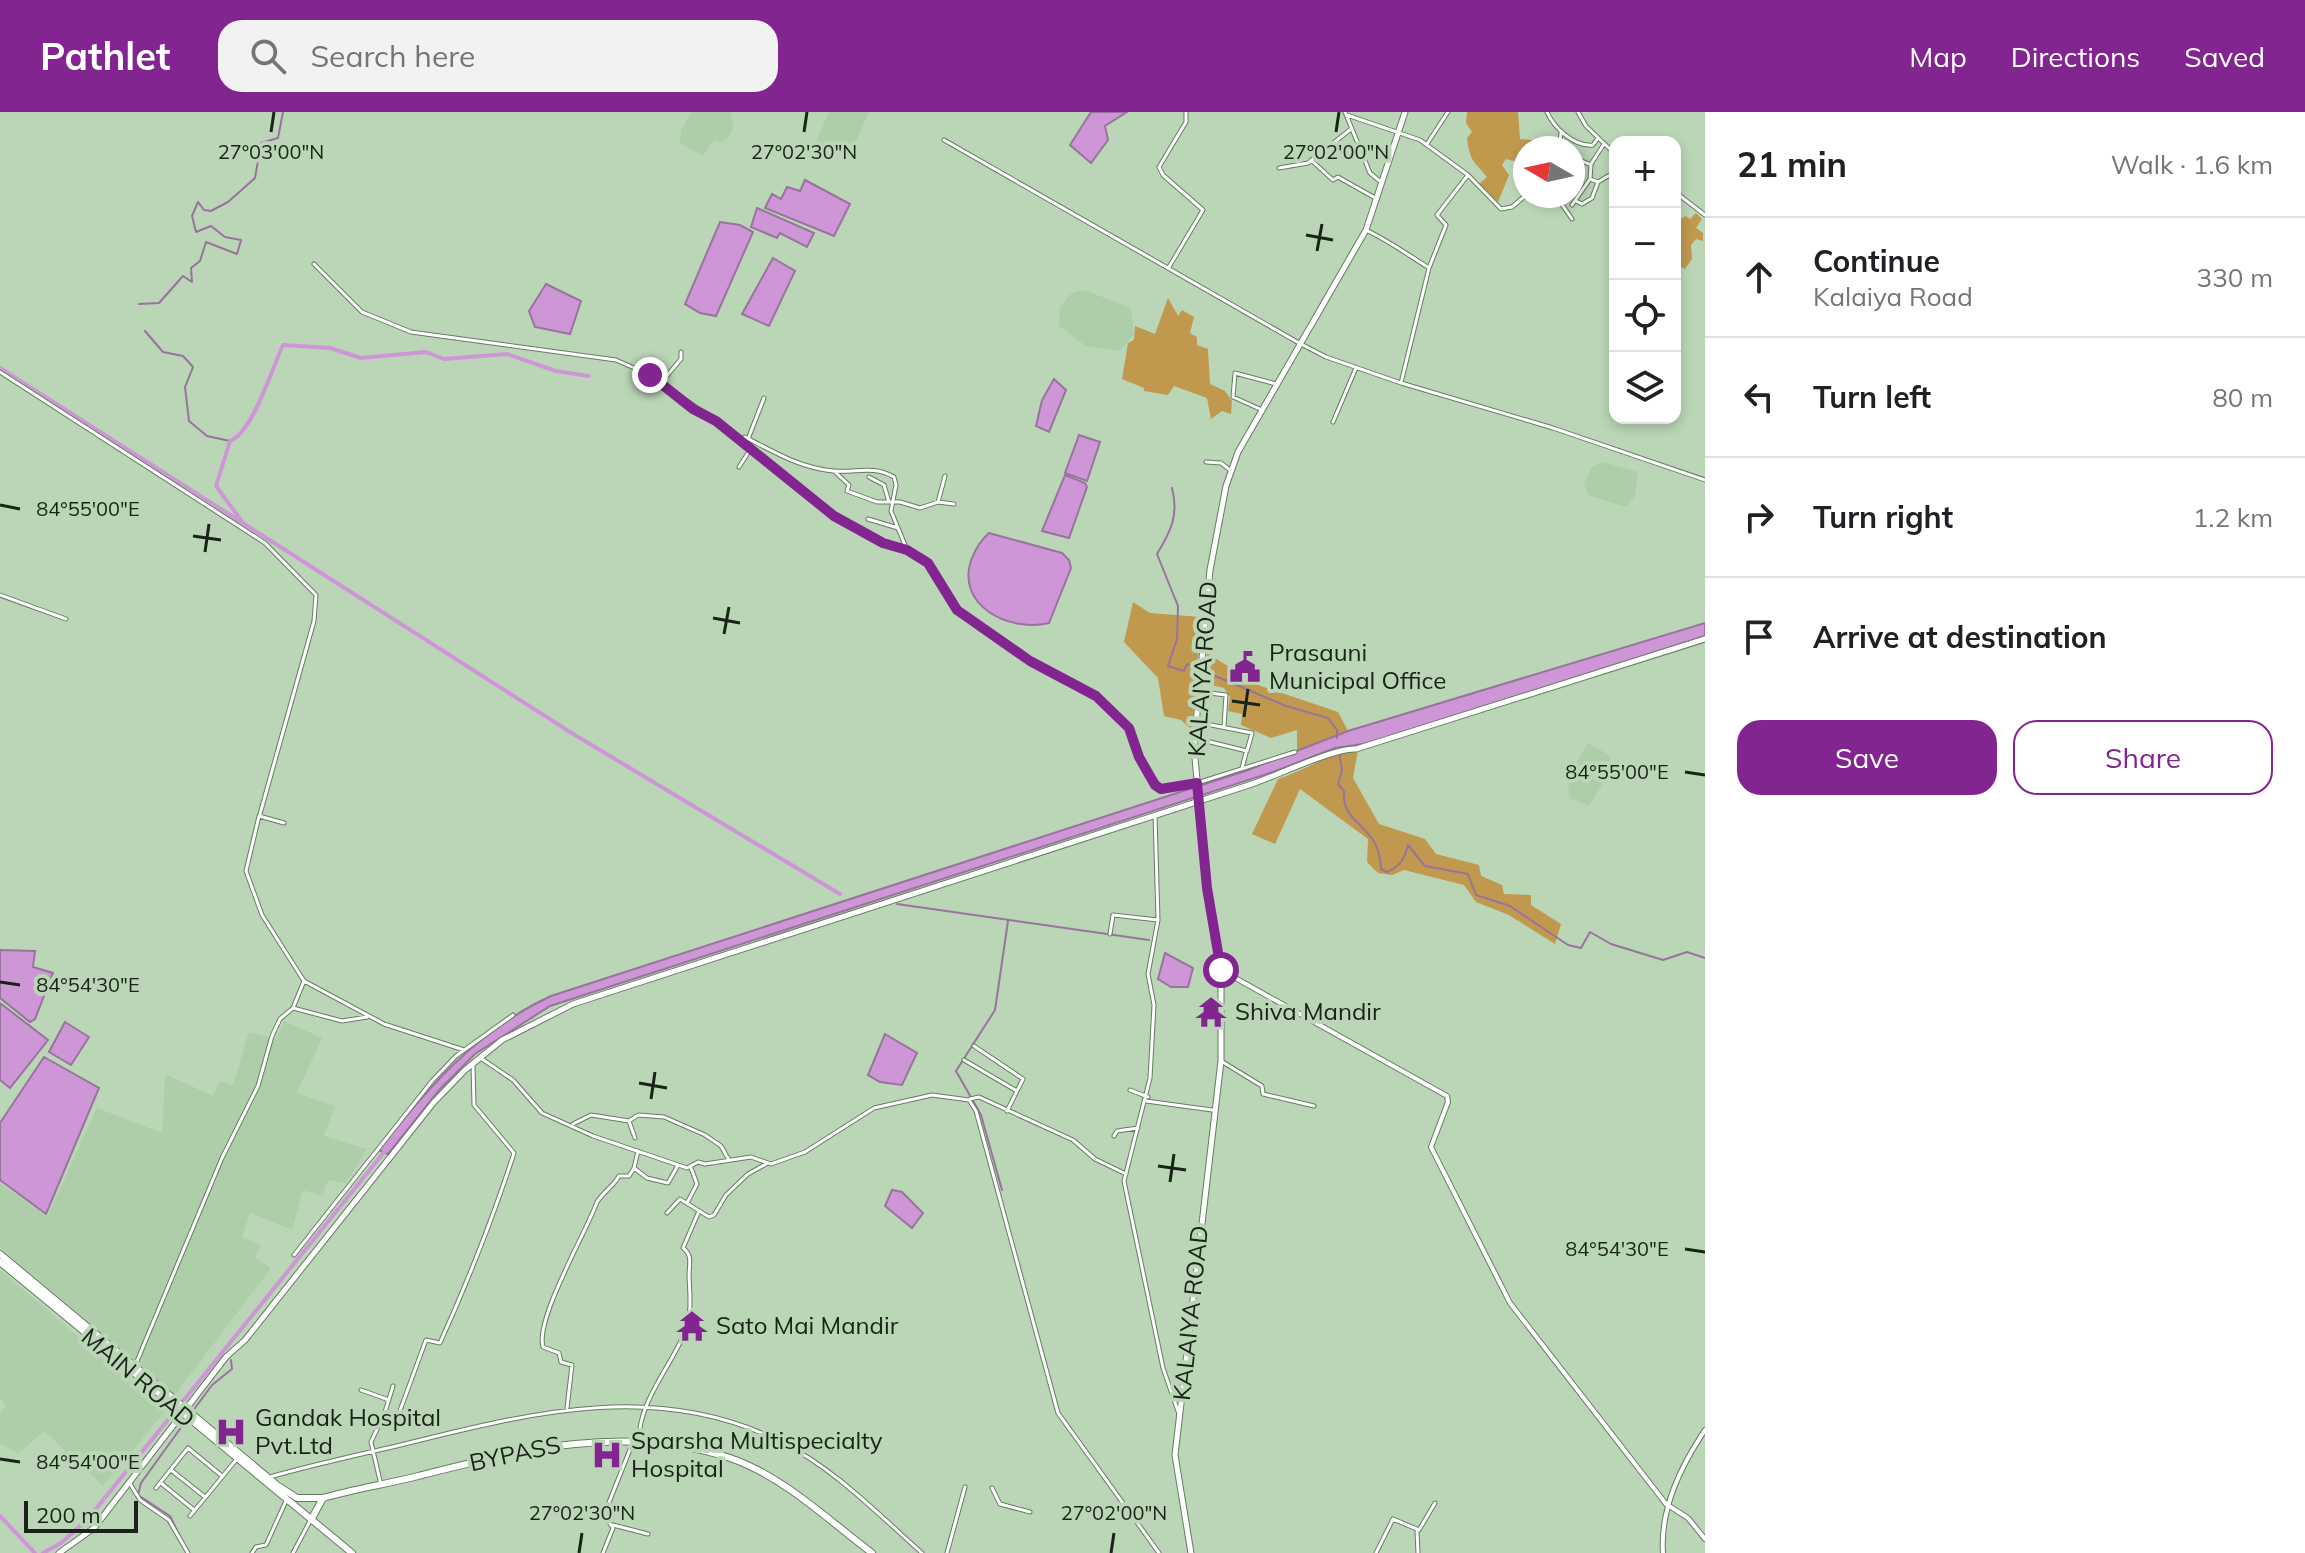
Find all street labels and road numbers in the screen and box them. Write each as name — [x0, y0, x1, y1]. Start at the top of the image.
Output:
street label: KALAIYA ROAD — [1181, 580, 1223, 758]
street label: KALAIYA ROAD — [1166, 1224, 1214, 1402]
street label: MAIN ROAD — [76, 1321, 202, 1433]
street label: BYPASS — [467, 1429, 563, 1477]

